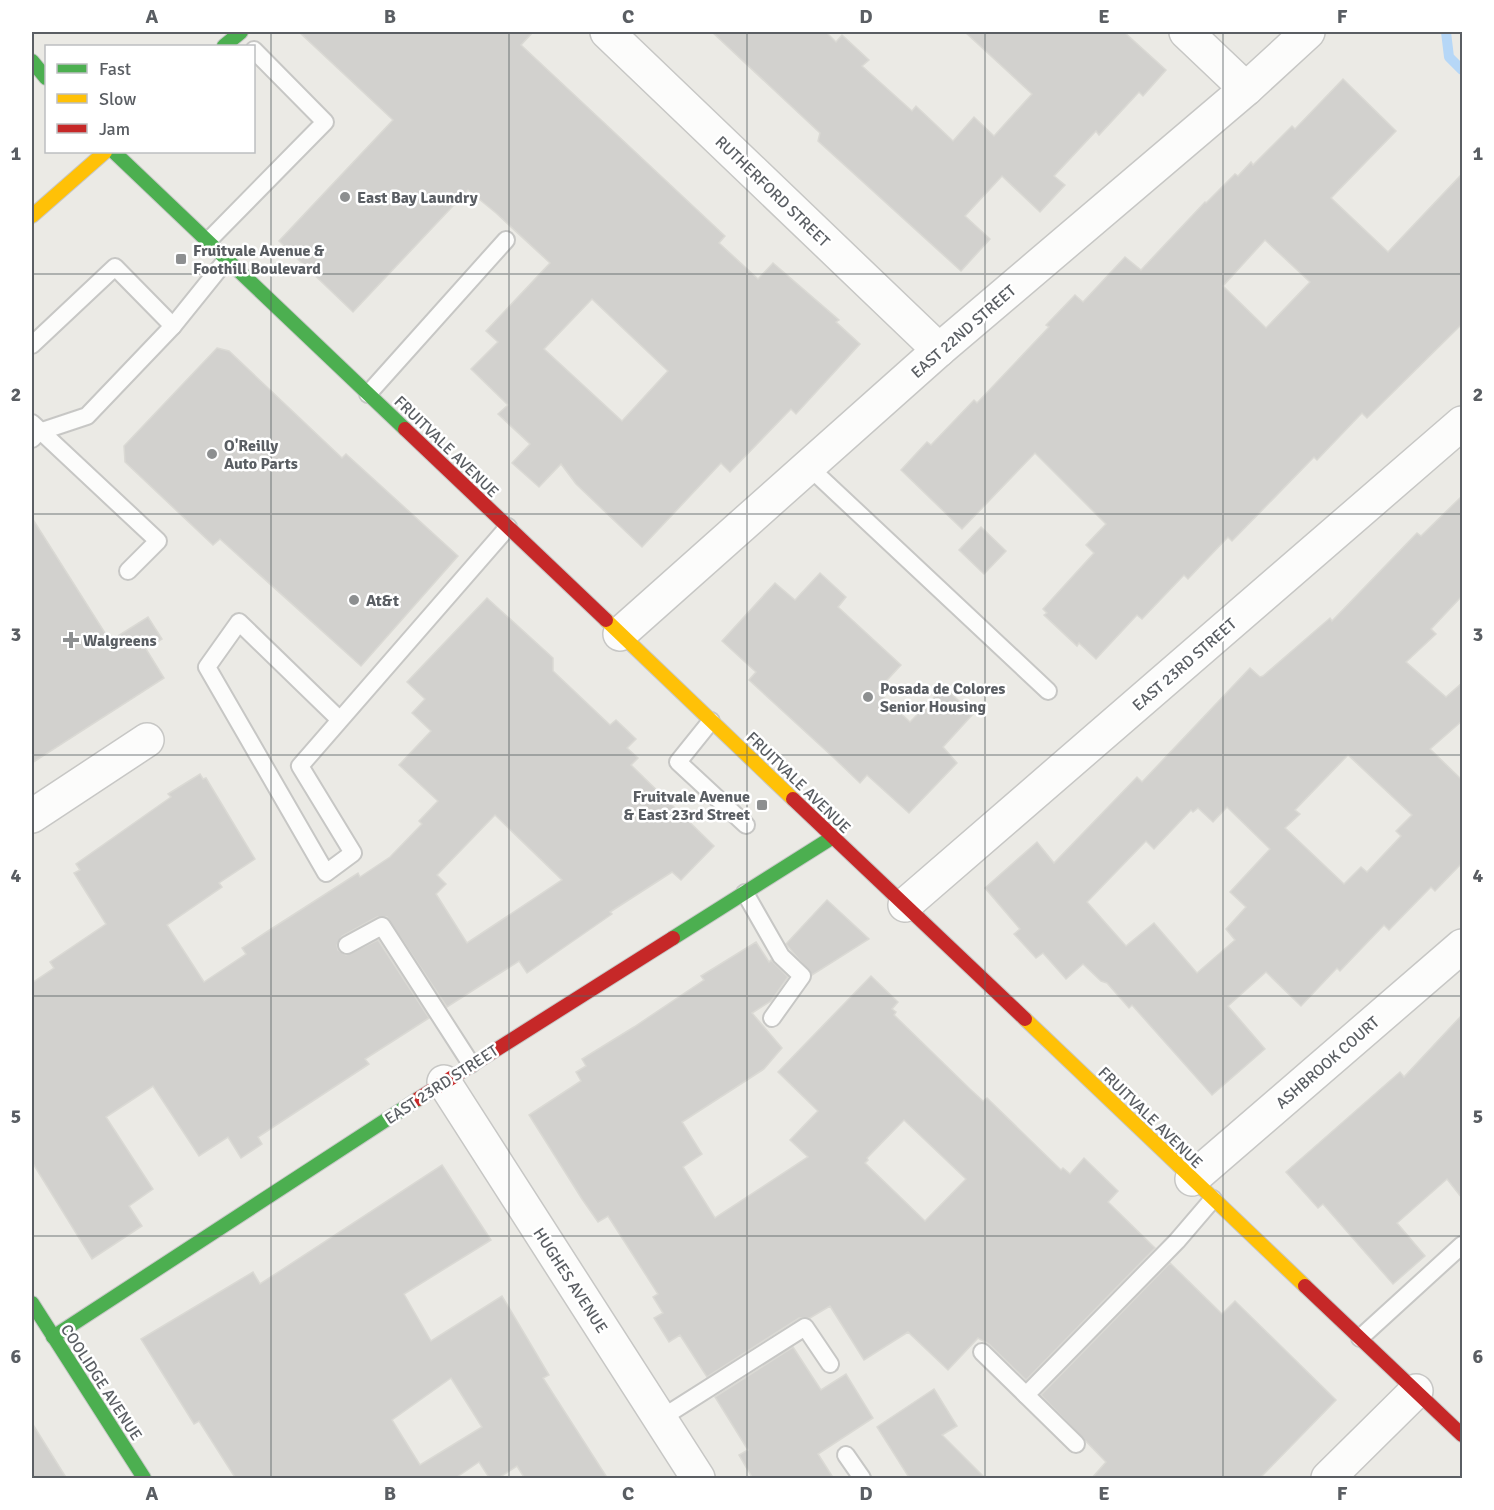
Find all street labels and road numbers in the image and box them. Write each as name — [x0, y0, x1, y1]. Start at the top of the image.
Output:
street label: RUTHERFORD STREET — [711, 132, 834, 252]
street label: EAST 22ND STREET — [907, 281, 1020, 383]
street label: FRUITVALE AVENUE — [390, 392, 503, 502]
street label: EAST 23RD STREET — [1129, 614, 1241, 715]
street label: FRUITVALE AVENUE — [742, 728, 855, 838]
street label: ASHBROOK COURT — [1272, 1012, 1384, 1113]
street label: EAST 23RD STREET — [381, 1041, 502, 1129]
street label: FRUITVALE AVENUE — [1094, 1063, 1207, 1173]
street label: HUGHES AVENUE — [529, 1224, 612, 1337]
street label: COOLIDGE AVENUE — [56, 1321, 146, 1444]

